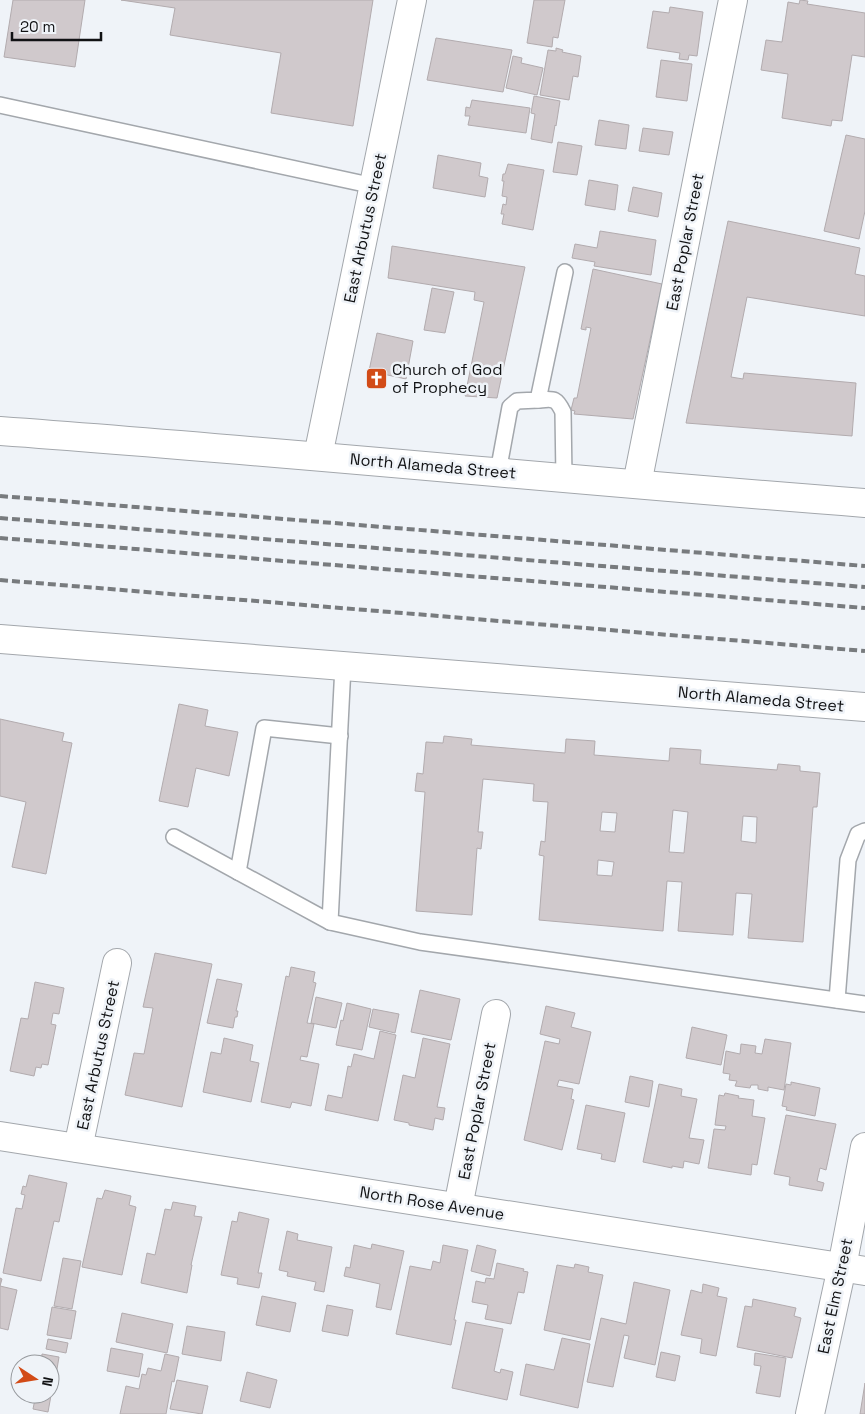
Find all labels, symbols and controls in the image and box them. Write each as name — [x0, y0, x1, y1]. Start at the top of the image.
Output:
scale bar — [12, 10, 101, 42]
text: 20 m — [20, 17, 55, 36]
street label: East Arbutus Street — [339, 151, 391, 305]
street label: East Poplar Street — [661, 171, 709, 313]
place label: Church of God of Prophecy — [392, 359, 503, 398]
church icon: Church of God of Prophecy — [364, 366, 388, 390]
street label: North Alameda Street — [349, 448, 517, 484]
street label: North Alameda Street — [677, 681, 845, 717]
street label: East Arbutus Street — [72, 978, 124, 1132]
street label: East Poplar Street — [453, 1040, 501, 1182]
street label: North Rose Avenue — [358, 1181, 506, 1225]
street label: East Elm Street — [813, 1236, 857, 1356]
north arrow — [10, 1354, 60, 1404]
text: N — [38, 1375, 57, 1388]

